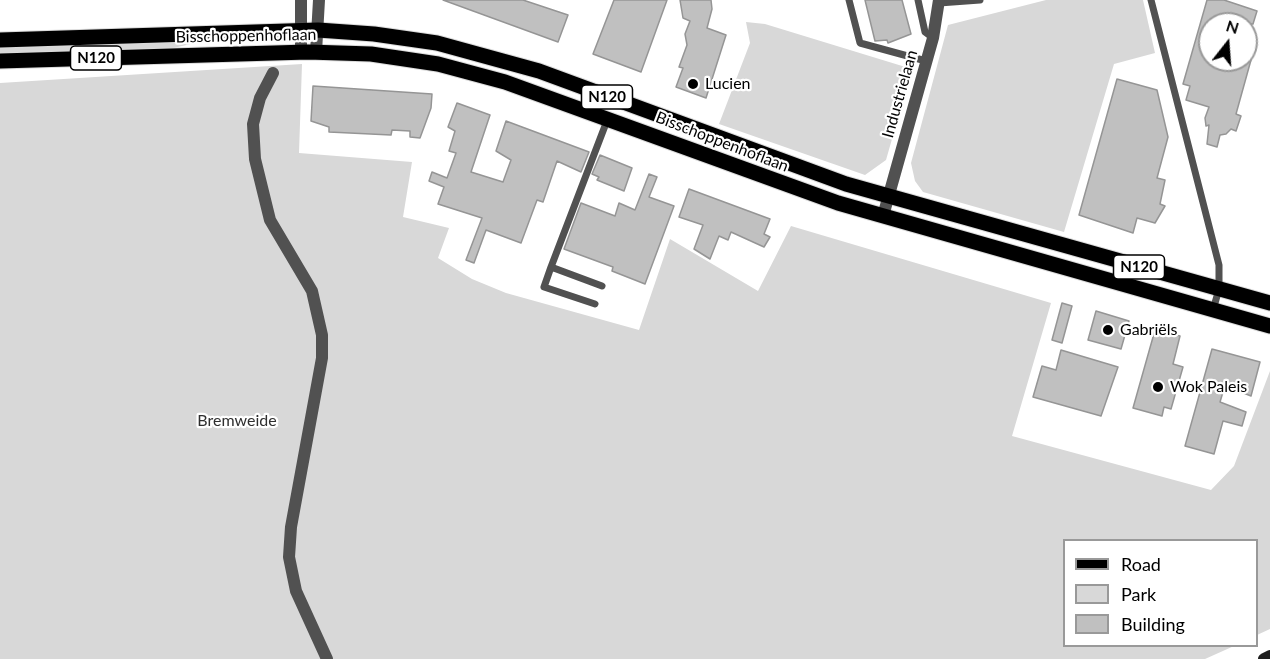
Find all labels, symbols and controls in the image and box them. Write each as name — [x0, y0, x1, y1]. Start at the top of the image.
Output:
north arrow — [1198, 12, 1258, 72]
text: N — [1224, 15, 1241, 37]
street label: Bisschoppenhoflaan — [175, 25, 317, 47]
road number: N120 — [70, 46, 122, 70]
street label: Industrielaan — [878, 48, 922, 140]
place label: Lucien — [705, 74, 751, 94]
marker: Lucien — [686, 77, 700, 91]
road number: N120 — [582, 85, 632, 109]
street label: Bisschoppenhoflaan — [653, 108, 791, 176]
road number: N120 — [1114, 255, 1164, 279]
place label: Gabriëls — [1120, 320, 1177, 340]
marker: Gabriëls — [1101, 323, 1115, 337]
place label: Wok Paleis — [1170, 377, 1247, 397]
marker: Wok Paleis — [1151, 380, 1165, 394]
park label: Bremweide — [197, 411, 277, 431]
legend — [1063, 539, 1258, 647]
text: Road — [1121, 553, 1161, 575]
text: Park — [1121, 583, 1156, 605]
text: Building — [1121, 613, 1185, 635]

